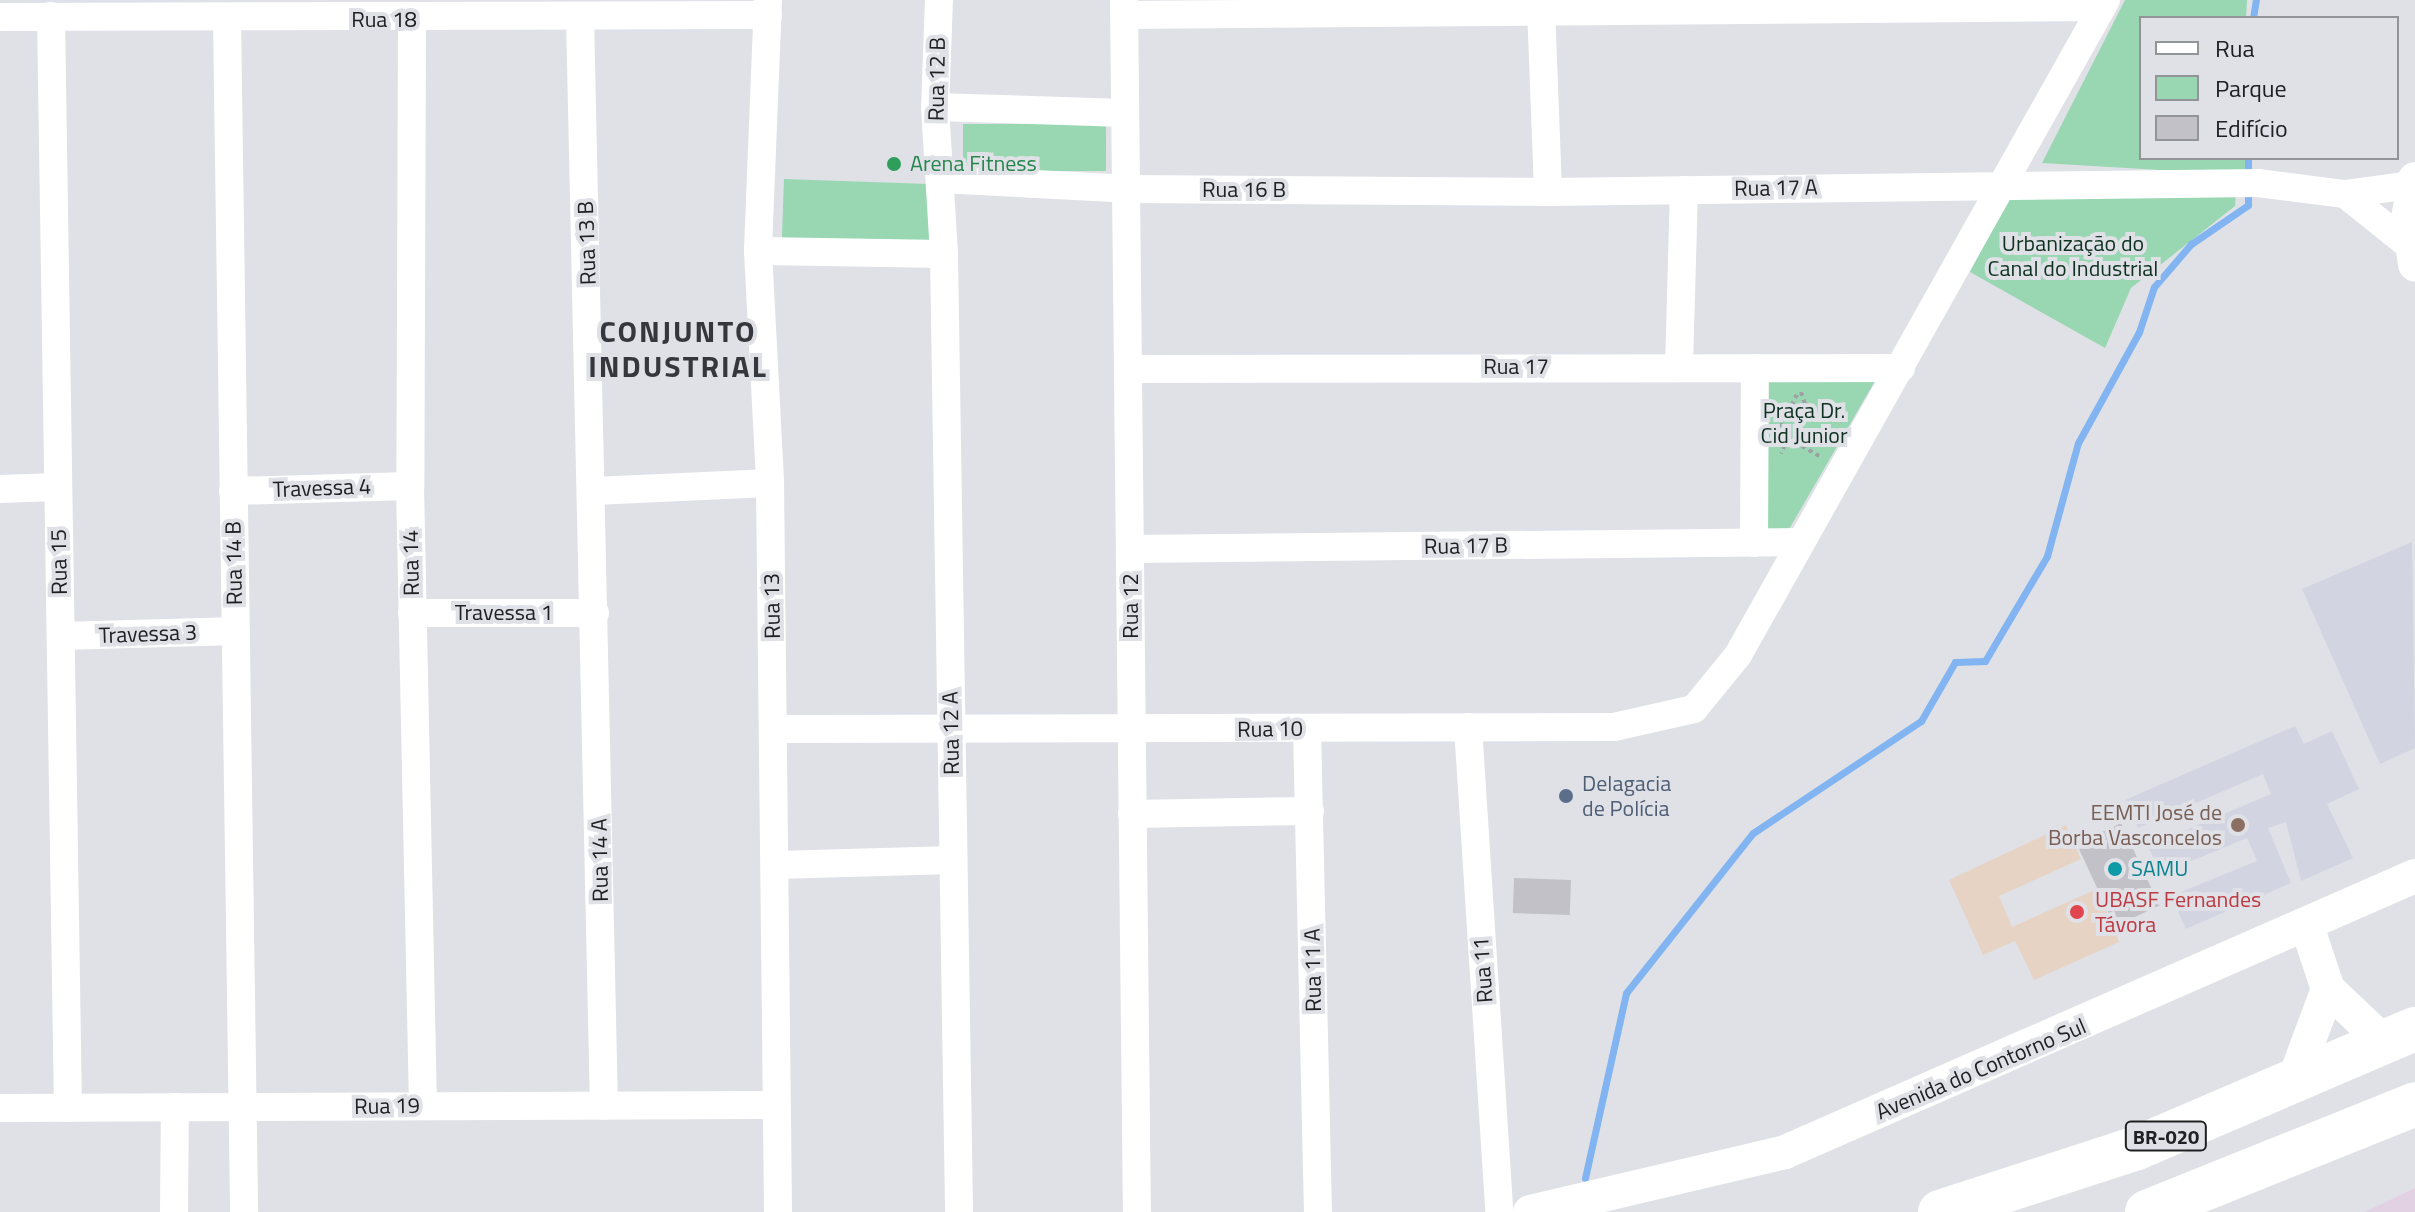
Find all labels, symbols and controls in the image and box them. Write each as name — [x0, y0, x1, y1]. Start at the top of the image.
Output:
street label: Rua 18 — [351, 7, 417, 33]
legend — [2139, 16, 2399, 160]
text: Rua — [2215, 30, 2254, 66]
street label: Rua 12 B — [923, 37, 951, 121]
text: Parque — [2215, 70, 2287, 106]
text: Edifício — [2215, 110, 2288, 146]
place label: Arena Fitness — [910, 151, 1037, 177]
marker: Arena Fitness — [885, 155, 903, 173]
street label: Rua 17 A — [1734, 174, 1818, 202]
street label: Rua 16 B — [1202, 177, 1286, 203]
street label: Rua 13 B — [572, 201, 602, 285]
park label: Urbanização do Canal do Industrial — [1988, 230, 2158, 282]
district label: CONJUNTO INDUSTRIAL — [588, 313, 768, 384]
street label: Rua 17 — [1483, 354, 1549, 380]
park label: Praça Dr. Cid Junior — [1760, 397, 1848, 448]
street label: Travessa 4 — [272, 473, 372, 503]
street label: Rua 14 B — [220, 521, 248, 605]
street label: Rua 15 — [45, 529, 73, 595]
street label: Rua 14 — [397, 530, 425, 596]
street label: Rua 17 B — [1424, 532, 1508, 560]
street label: Rua 13 — [758, 573, 786, 639]
street label: Rua 12 — [1118, 573, 1144, 639]
street label: Travessa 1 — [455, 600, 553, 626]
street label: Travessa 3 — [98, 619, 198, 649]
street label: Rua 12 A — [937, 691, 965, 775]
street label: Rua 10 — [1237, 715, 1303, 743]
place label: Delagacia de Polícia — [1582, 770, 1671, 822]
marker: Delagacia de Polícia — [1557, 787, 1575, 805]
place label: EEMTI José de Borba Vasconcelos — [2048, 799, 2222, 850]
marker: EEMTI José de Borba Vasconcelos — [2229, 816, 2247, 834]
street label: Rua 14 A — [586, 818, 614, 902]
place label: SAMU — [2131, 856, 2188, 882]
marker: SAMU — [2106, 860, 2124, 878]
place label: UBASF Fernandes Távora — [2095, 886, 2261, 938]
marker: UBASF Fernandes Távora — [2066, 901, 2088, 923]
street label: Rua 11 A — [1299, 928, 1327, 1012]
street label: Rua 11 — [1468, 936, 1498, 1004]
street label: Avenida do Contorno Sul — [1872, 1013, 2090, 1125]
street label: Rua 19 — [354, 1092, 420, 1120]
road number: BR-020 — [2124, 1120, 2208, 1152]

